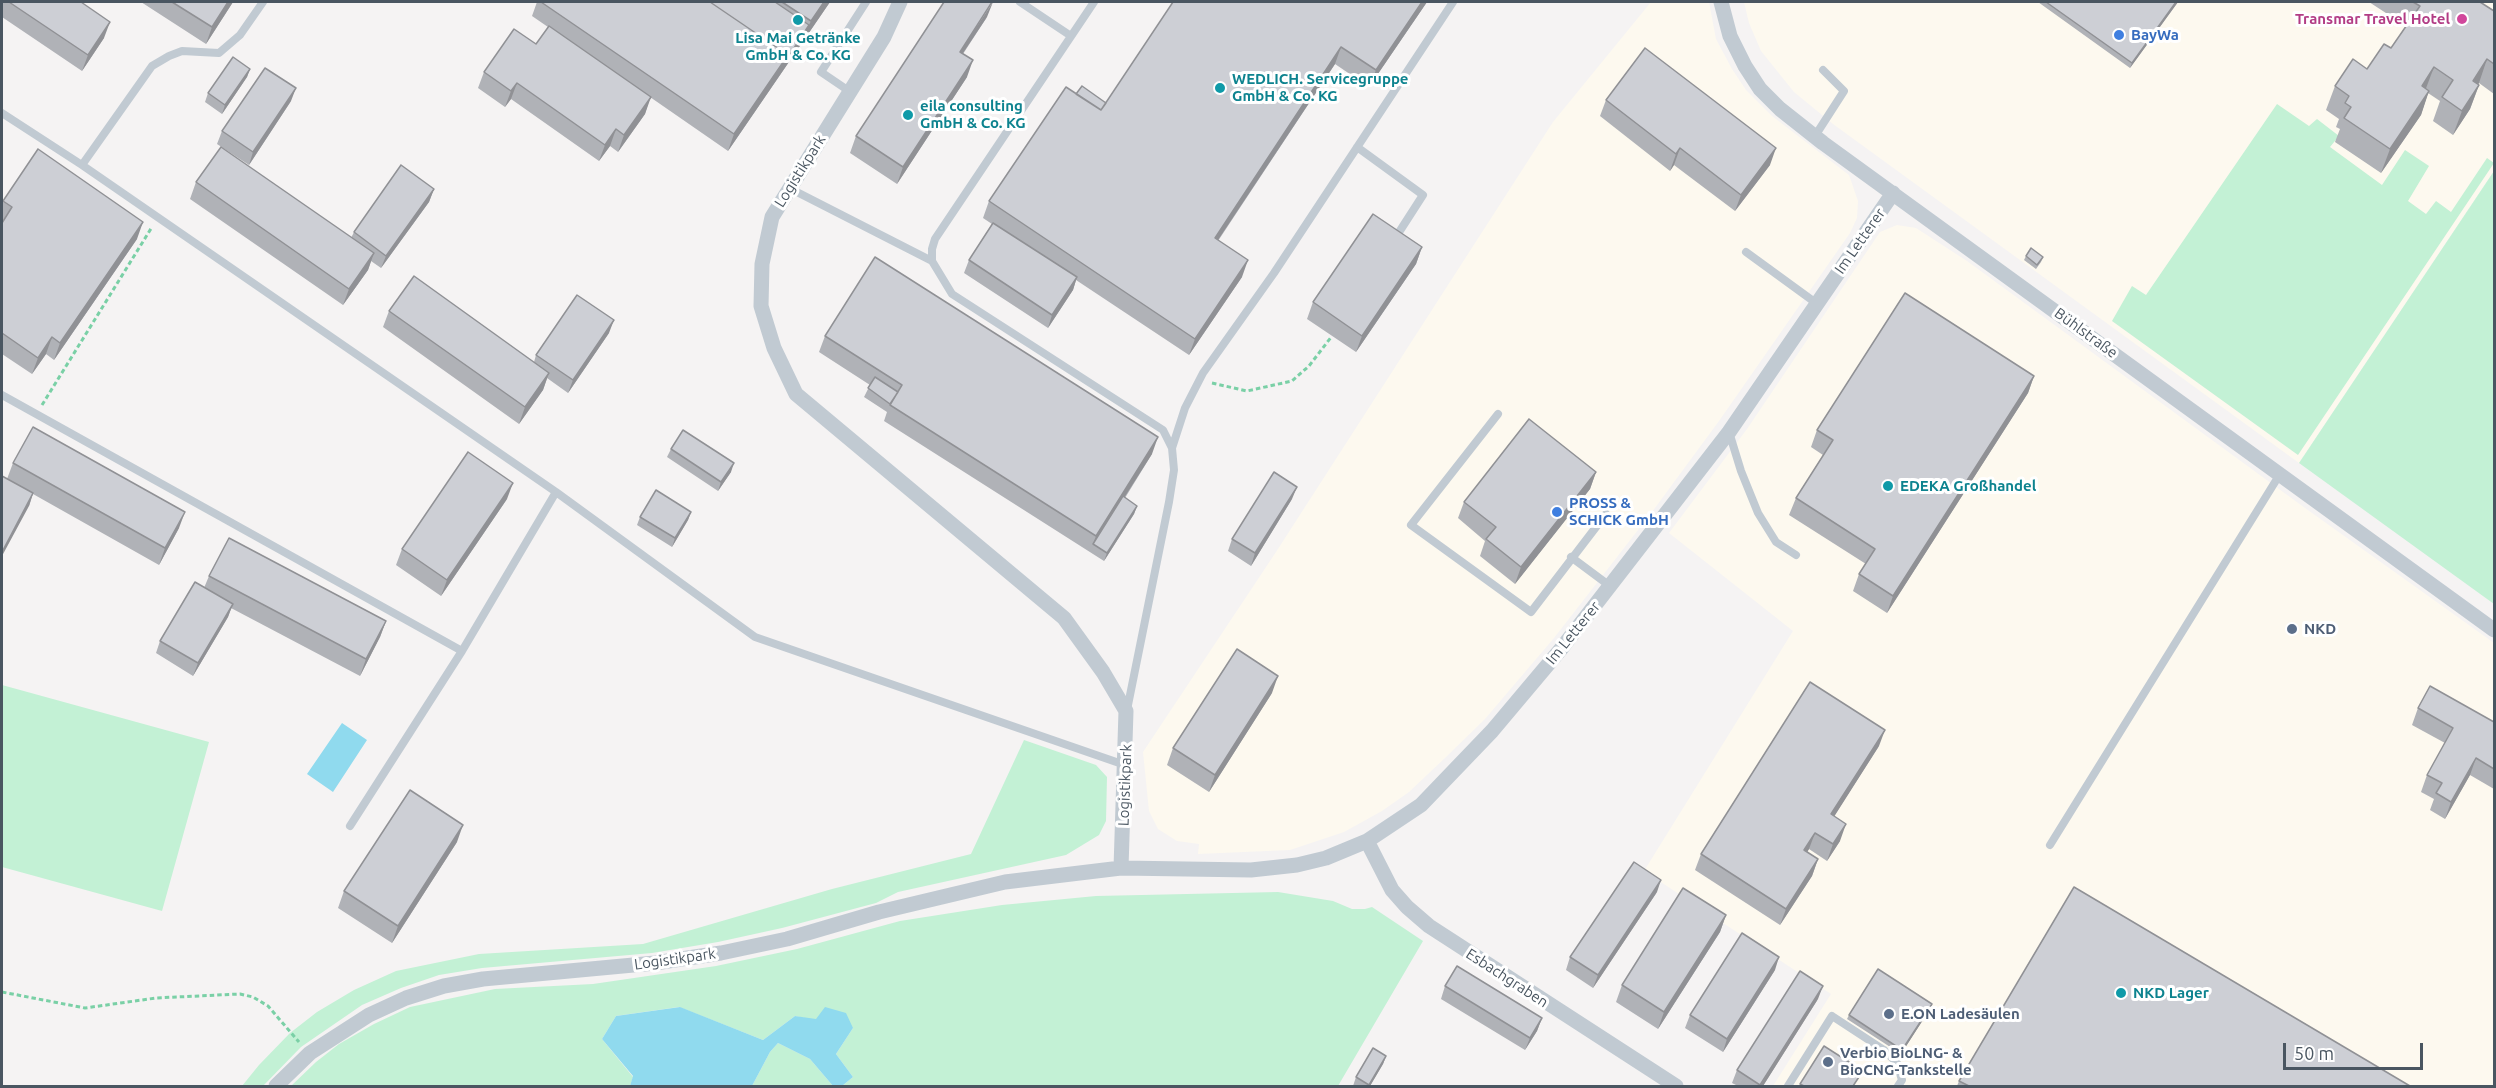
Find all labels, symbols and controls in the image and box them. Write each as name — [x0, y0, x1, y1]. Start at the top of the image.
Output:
place label: Transmar Travel Hotel — [2295, 10, 2450, 28]
marker: Transmar Travel Hotel — [2455, 12, 2469, 26]
marker: Lisa Mai Getränke GmbH & Co. KG — [791, 13, 805, 27]
place label: BayWa — [2131, 26, 2179, 44]
marker: BayWa — [2112, 28, 2126, 42]
place label: Lisa Mai Getränke GmbH & Co. KG — [735, 29, 861, 64]
place label: WEDLICH. Servicegruppe GmbH & Co. KG — [1232, 70, 1409, 105]
marker: WEDLICH. Servicegruppe GmbH & Co. KG — [1213, 81, 1227, 95]
place label: eila consulting GmbH & Co. KG — [920, 97, 1026, 132]
marker: eila consulting GmbH & Co. KG — [901, 108, 915, 122]
street label: Logistikpark — [771, 131, 829, 211]
street label: Im Letterer — [1831, 205, 1889, 277]
street label: Bühlstraße — [2051, 304, 2121, 362]
place label: EDEKA Großhandel — [1900, 477, 2036, 495]
marker: EDEKA Großhandel — [1881, 479, 1895, 493]
place label: PROSS & SCHICK GmbH — [1569, 494, 1669, 529]
marker: PROSS & SCHICK GmbH — [1550, 505, 1564, 519]
street label: Im Letterer — [1542, 598, 1604, 668]
place label: NKD — [2304, 620, 2336, 638]
marker: NKD — [2285, 622, 2299, 636]
street label: Logistikpark — [1115, 744, 1135, 826]
street label: Logistikpark — [633, 944, 717, 974]
street label: Esbachgraben — [1462, 945, 1552, 1011]
place label: NKD Lager — [2133, 984, 2209, 1002]
marker: NKD Lager — [2114, 986, 2128, 1000]
place label: E.ON Ladesäulen — [1901, 1005, 2020, 1023]
marker: E.ON Ladesäulen — [1882, 1007, 1896, 1021]
scale bar — [2286, 1031, 2426, 1069]
text: 50 m — [2294, 1043, 2334, 1063]
place label: Verbio BioLNG- & BioCNG-Tankstelle — [1840, 1044, 1972, 1079]
marker: Verbio BioLNG- & BioCNG-Tankstelle — [1821, 1055, 1835, 1069]

